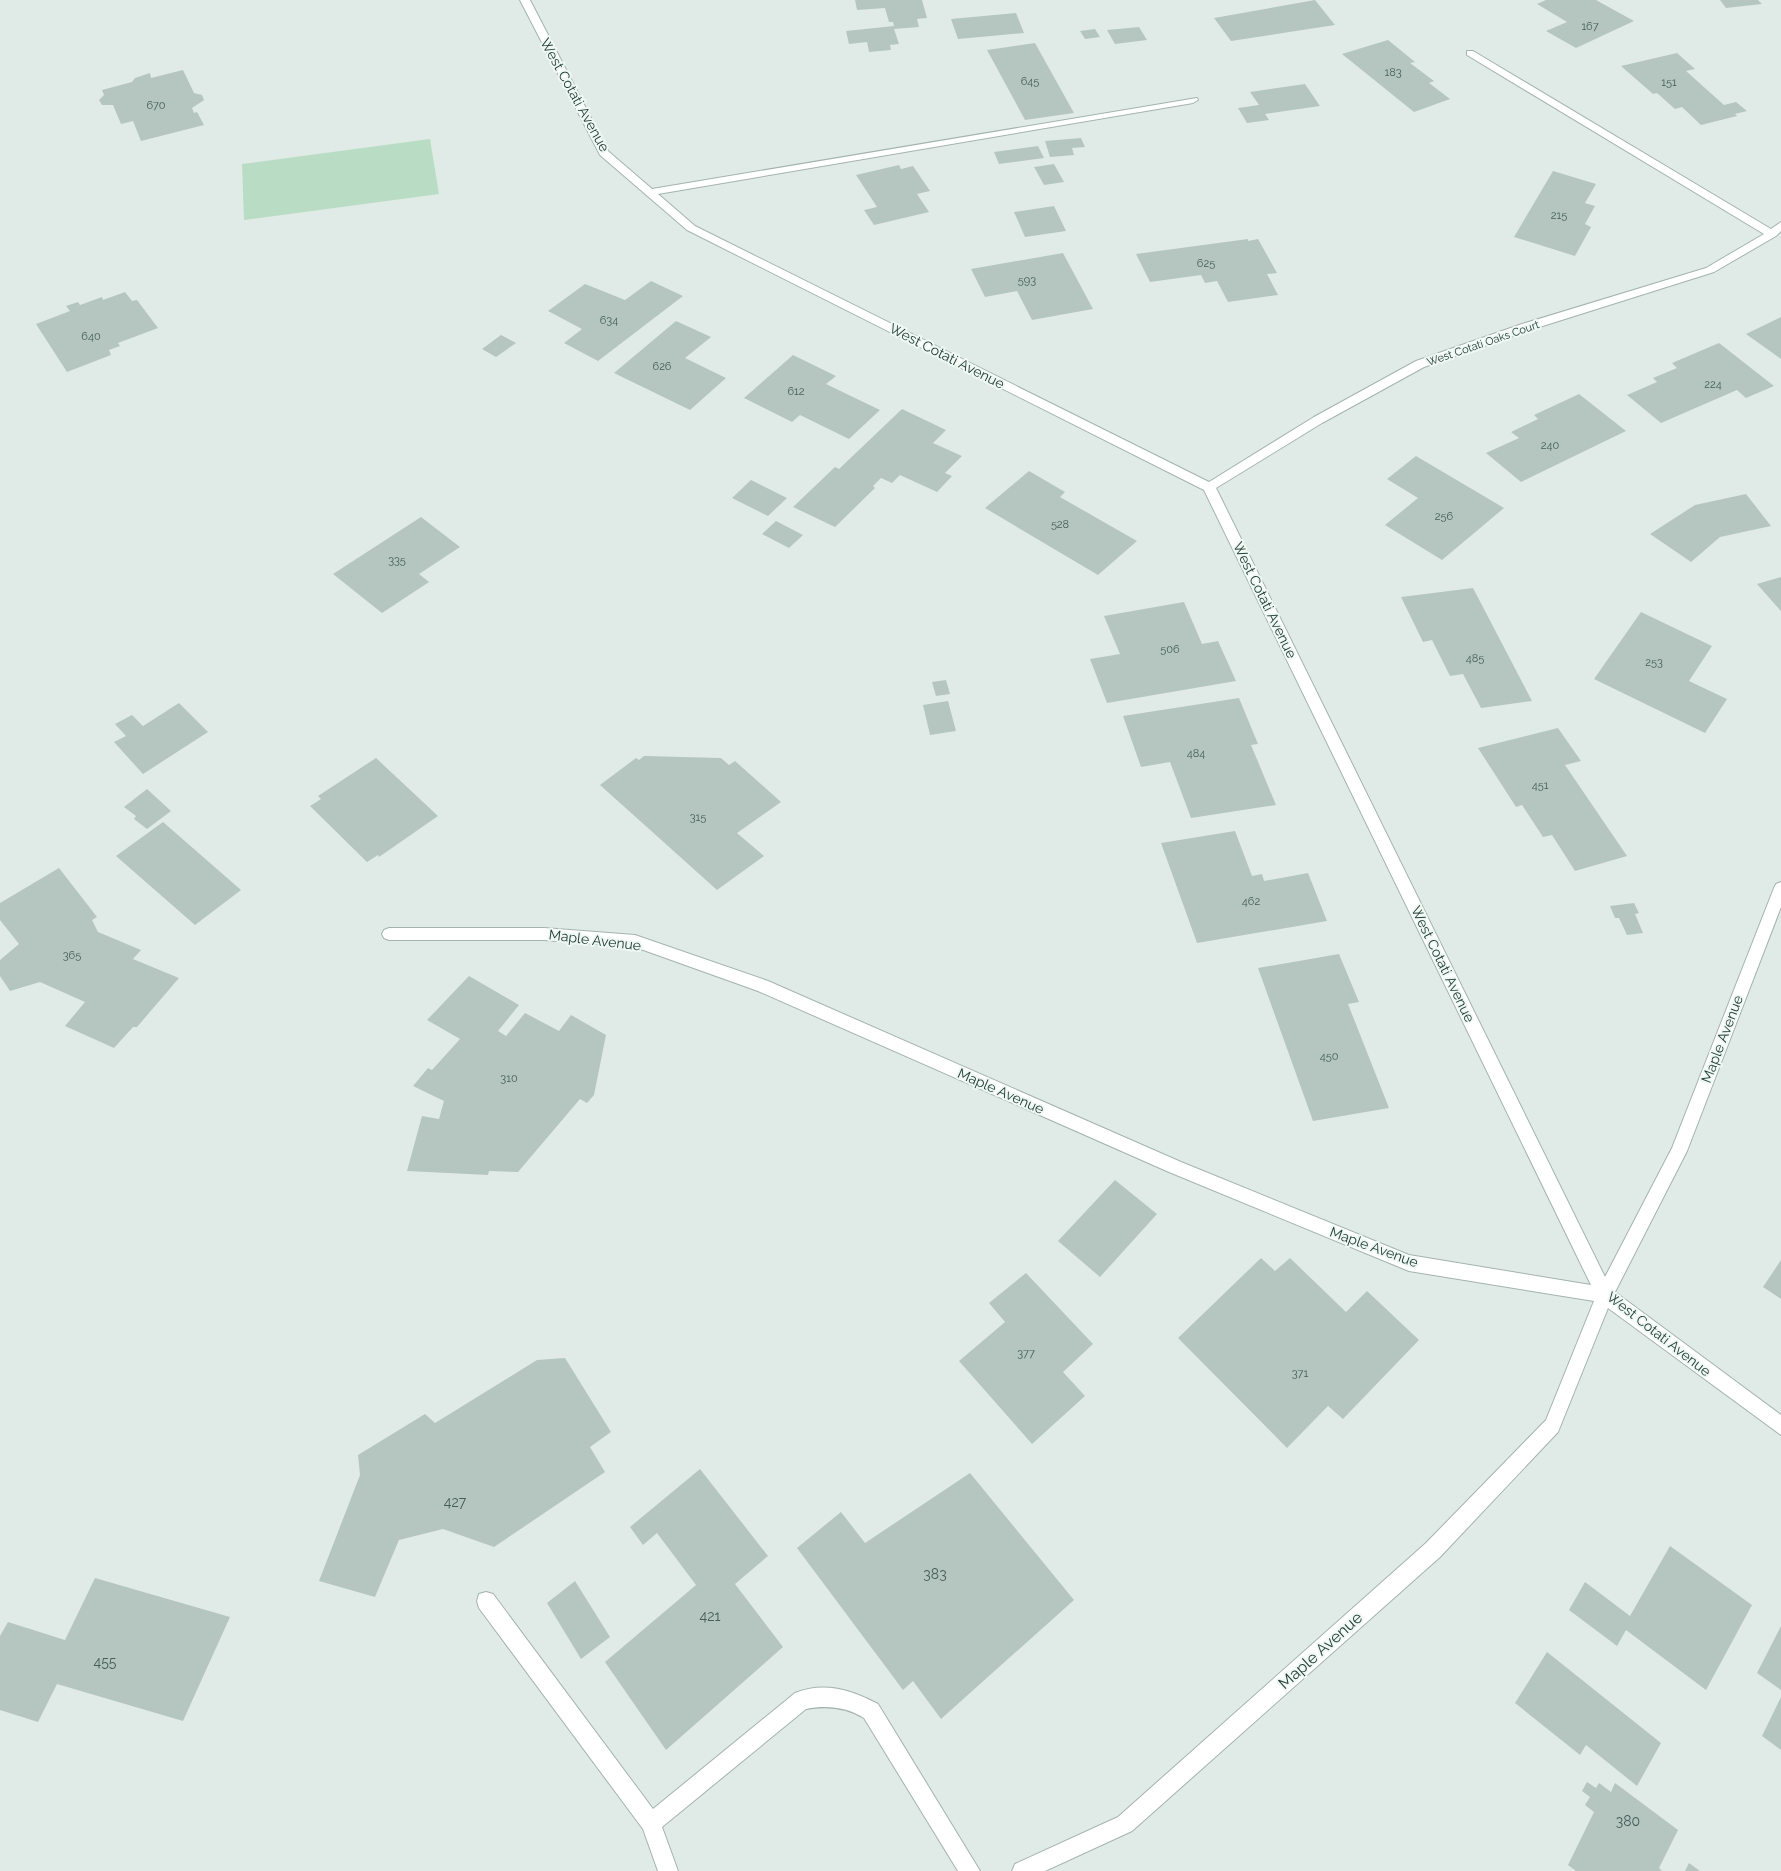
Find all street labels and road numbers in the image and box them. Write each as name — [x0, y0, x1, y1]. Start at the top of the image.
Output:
street label: West Cotati Avenue — [537, 36, 613, 154]
street label: West Cotati Oaks Court — [1425, 318, 1541, 369]
street label: West Cotati Avenue — [887, 320, 1007, 392]
street label: West Cotati Avenue — [1230, 539, 1300, 661]
street label: West Cotati Avenue — [1408, 903, 1478, 1025]
street label: Maple Avenue — [548, 926, 642, 954]
street label: Maple Avenue — [1698, 993, 1746, 1085]
street label: Maple Avenue — [955, 1065, 1047, 1117]
street label: Maple Avenue — [1328, 1224, 1420, 1270]
street label: West Cotati Avenue — [1604, 1289, 1714, 1379]
street label: Maple Avenue — [1275, 1608, 1366, 1693]

